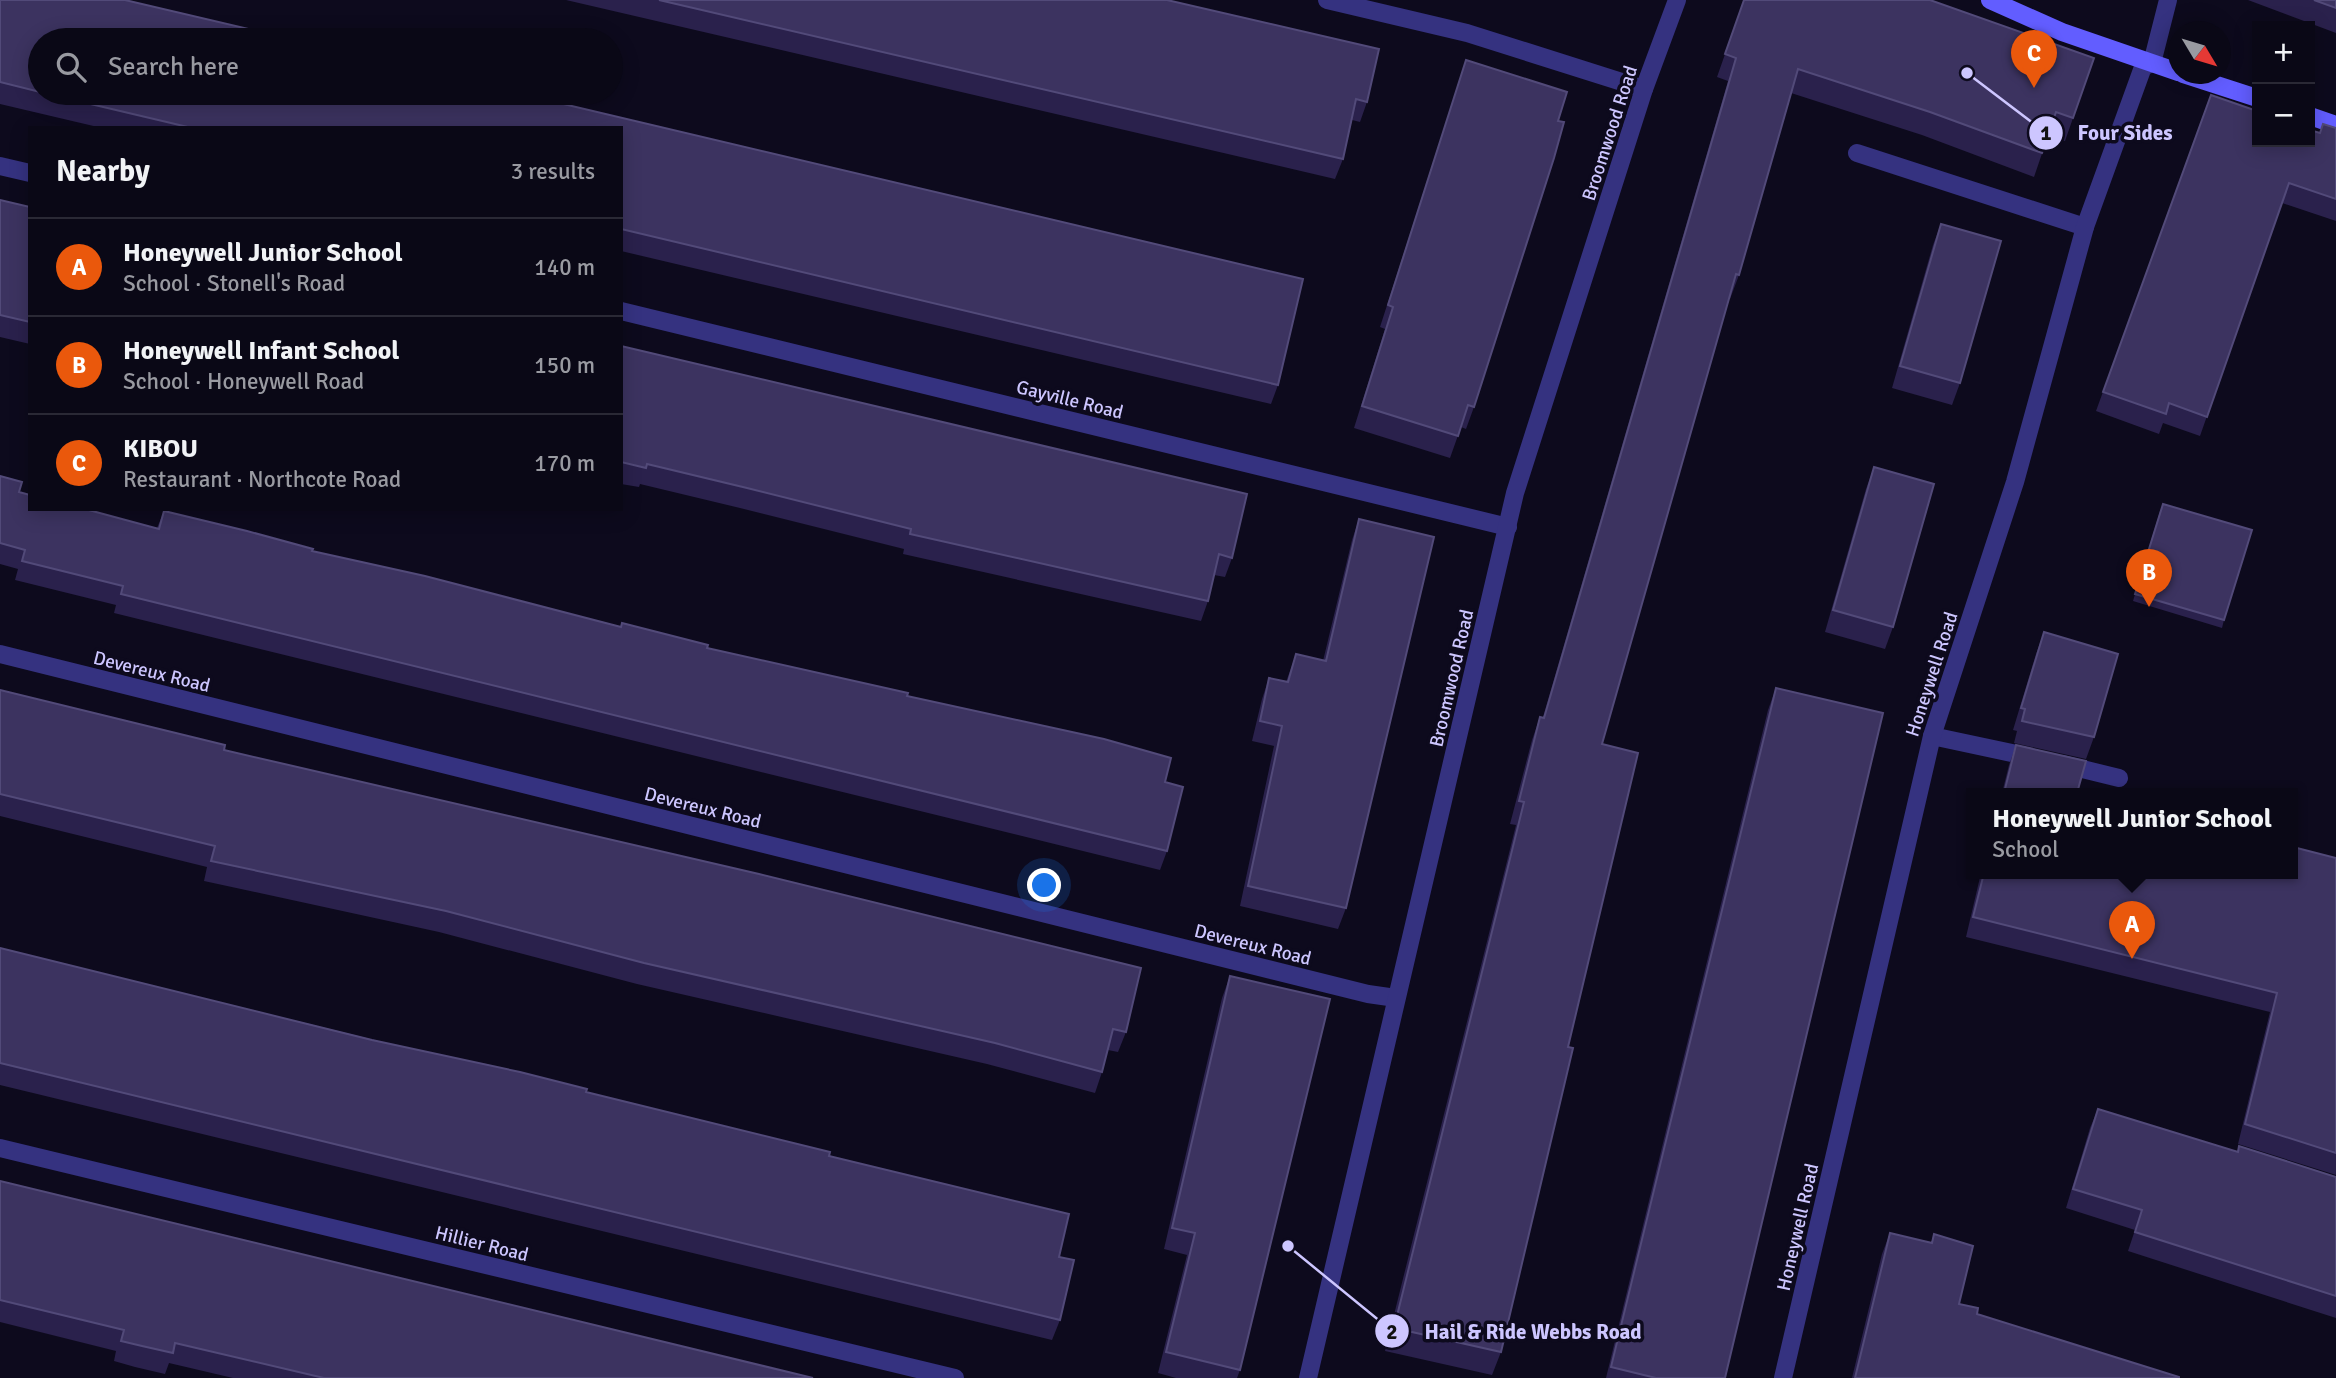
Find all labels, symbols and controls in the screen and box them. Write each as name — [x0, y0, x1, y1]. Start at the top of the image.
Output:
north arrow — [2168, 21, 2231, 84]
map controls — [2252, 21, 2315, 147]
button: + — [2252, 21, 2315, 84]
search box — [28, 28, 623, 105]
pin: C — [2011, 30, 2057, 88]
icon: search — [52, 48, 90, 86]
text: Search here — [108, 51, 239, 83]
street label: Broomwood Road — [1577, 63, 1643, 204]
button: − — [2252, 84, 2315, 147]
callout: Four Sides — [2029, 112, 2187, 154]
text: 1 — [2040, 120, 2052, 146]
text: Four Sides — [2078, 120, 2172, 146]
text: Nearby — [56, 153, 150, 190]
text: 3 results — [511, 157, 595, 186]
text: Honeywell Junior School — [123, 237, 403, 269]
text: A — [72, 253, 86, 282]
text: 140 m — [534, 253, 595, 282]
text: School · Stonell's Road — [123, 269, 345, 298]
text: Honeywell Infant School — [123, 335, 399, 367]
text: B — [72, 351, 86, 380]
text: 150 m — [534, 351, 595, 380]
text: School · Honeywell Road — [123, 367, 364, 396]
street label: Gayville Road — [1014, 375, 1126, 425]
text: KIBOU — [123, 433, 198, 465]
text: C — [72, 449, 86, 478]
text: 170 m — [534, 449, 595, 478]
text: Restaurant · Northcote Road — [123, 465, 401, 494]
pin: B — [2126, 549, 2172, 607]
street label: Broomwood Road — [1424, 607, 1479, 749]
street label: Honeywell Road — [1900, 609, 1963, 740]
street label: Devereux Road — [91, 646, 213, 698]
street label: Devereux Road — [642, 782, 764, 834]
popup — [1966, 788, 2298, 879]
text: Honeywell Junior School — [1992, 803, 2272, 835]
text: School — [1992, 835, 2059, 864]
your location — [1027, 868, 1061, 902]
pin: A — [2109, 901, 2155, 959]
street label: Devereux Road — [1192, 919, 1314, 971]
street label: Honeywell Road — [1772, 1161, 1824, 1293]
street label: Hillier Road — [433, 1221, 531, 1267]
callout: Hail & Ride Webbs Road — [1375, 1310, 1655, 1352]
text: 2 — [1386, 1319, 1398, 1345]
text: Hail & Ride Webbs Road — [1424, 1319, 1642, 1345]

